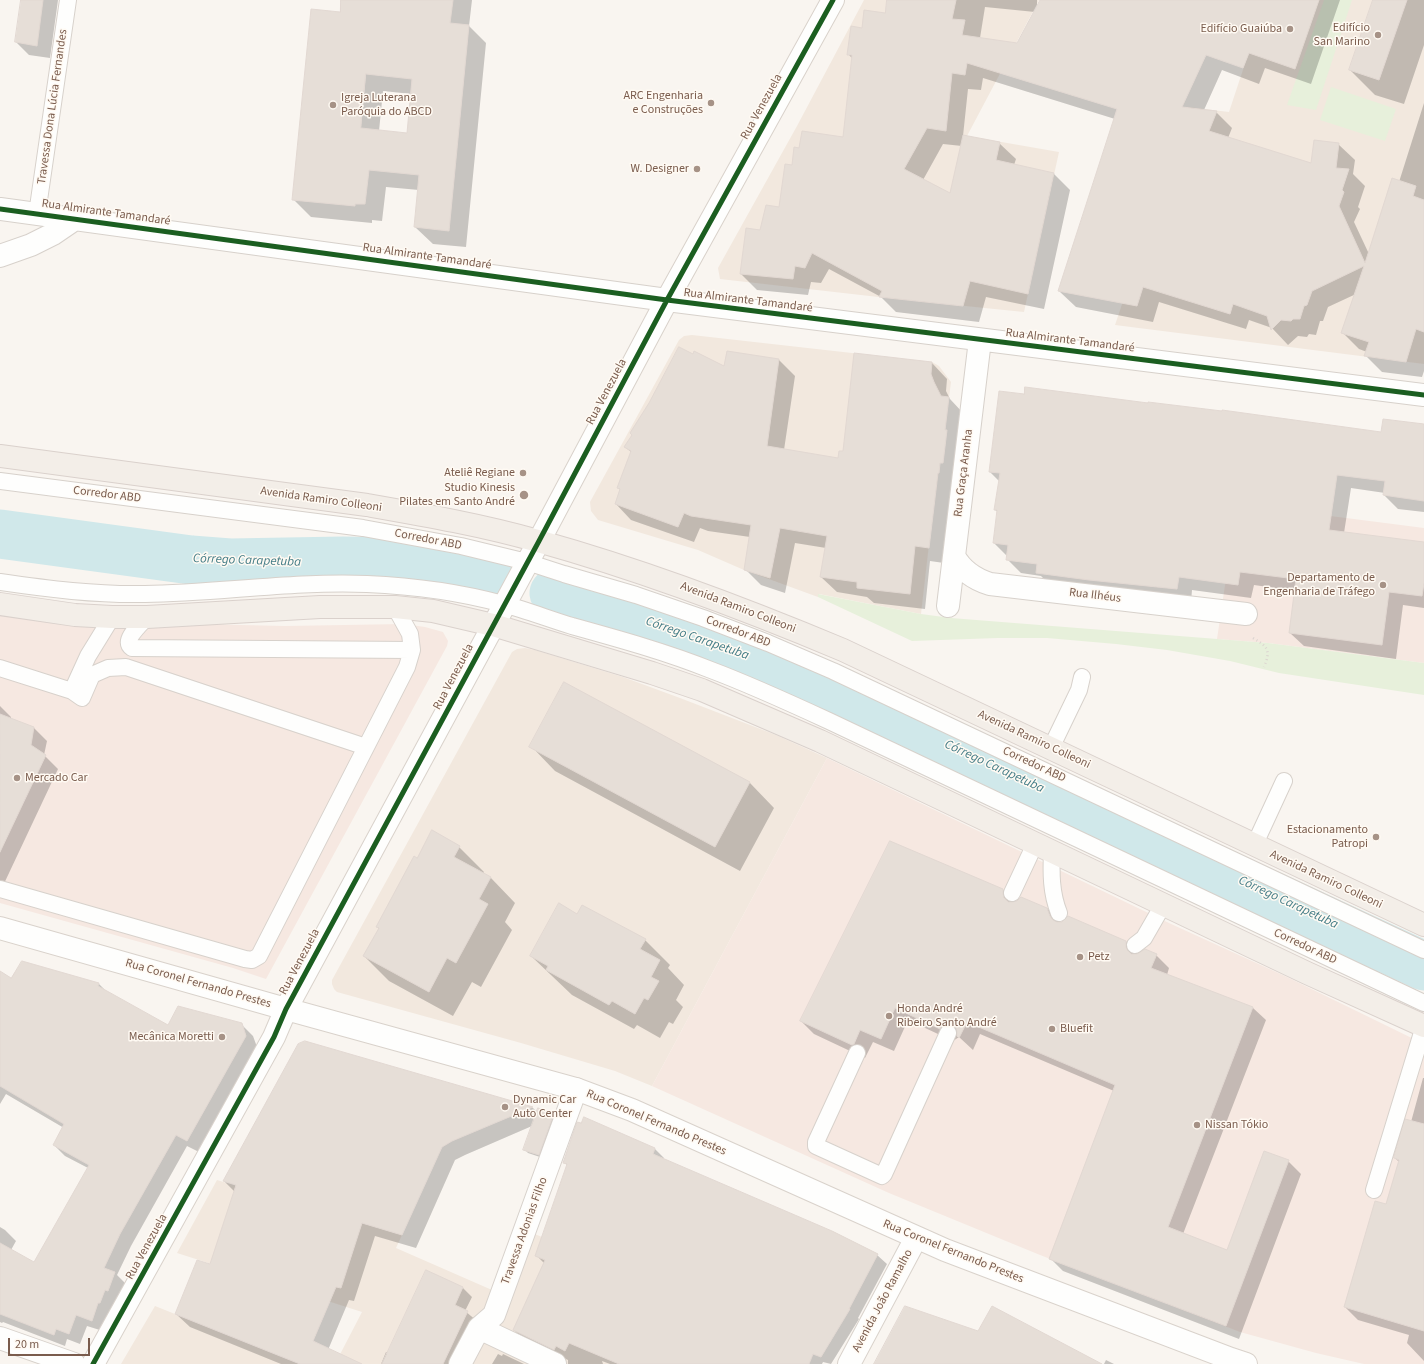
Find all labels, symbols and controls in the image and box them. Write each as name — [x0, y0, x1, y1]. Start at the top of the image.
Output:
place label: Edifício San Marino — [1314, 21, 1370, 49]
place label: Edifício Guaiúba — [1200, 22, 1282, 36]
marker: Edifício Guaiúba — [1285, 24, 1295, 34]
street label: Travessa Dona Lúcia Fernandes — [35, 28, 71, 186]
marker: Edifício San Marino — [1373, 30, 1383, 40]
street label: Rua Venezuela — [738, 72, 786, 142]
place label: ARC Engenharia e Construções — [623, 89, 703, 117]
place label: Igreja Luterana Paróquia do ABCD — [341, 91, 432, 119]
marker: ARC Engenharia e Construções — [706, 98, 716, 108]
marker: Igreja Luterana Paróquia do ABCD — [328, 100, 338, 110]
place label: W. Designer — [631, 162, 689, 176]
marker: W. Designer — [692, 164, 702, 174]
street label: Rua Almirante Tamandaré — [41, 197, 171, 229]
street label: Rua Almirante Tamandaré — [362, 241, 492, 273]
street label: Rua Almirante Tamandaré — [683, 286, 813, 316]
street label: Rua Almirante Tamandaré — [1005, 326, 1135, 356]
street label: Rua Venezuela — [584, 356, 630, 428]
street label: Rua Graça Aranha — [951, 428, 977, 518]
place label: Ateliê Regiane — [444, 466, 515, 480]
marker: Ateliê Regiane — [518, 468, 528, 478]
place label: Studio Kinesis Pilates em Santo André — [399, 481, 515, 509]
street label: Corredor ABD — [72, 484, 142, 506]
street label: Avenida Ramiro Colleoni — [259, 484, 383, 516]
marker: Studio Kinesis Pilates em Santo André — [518, 489, 530, 501]
street label: Corredor ABD — [393, 526, 463, 554]
water label: Córrego Carapetuba — [193, 551, 301, 571]
place label: Departamento de Engenharia de Tráfego — [1263, 571, 1375, 599]
street label: Avenida Ramiro Colleoni — [678, 579, 798, 637]
marker: Departamento de Engenharia de Tráfego — [1378, 580, 1388, 590]
street label: Rua Ilhéus — [1068, 586, 1122, 606]
street label: Corredor ABD — [704, 613, 772, 651]
water label: Córrego Carapetuba — [643, 614, 751, 664]
street label: Rua Venezuela — [431, 641, 477, 713]
street label: Avenida Ramiro Colleoni — [975, 708, 1093, 772]
water label: Córrego Carapetuba — [942, 737, 1046, 797]
street label: Corredor ABD — [1000, 744, 1068, 786]
place label: Mercado Car — [25, 771, 88, 785]
marker: Mercado Car — [12, 773, 22, 783]
place label: Estacionamento Patropi — [1287, 823, 1368, 851]
marker: Estacionamento Patropi — [1371, 832, 1381, 842]
street label: Avenida Ramiro Colleoni — [1267, 848, 1385, 912]
water label: Córrego Carapetuba — [1236, 873, 1340, 933]
street label: Rua Venezuela — [277, 926, 323, 998]
street label: Corredor ABD — [1271, 926, 1339, 968]
place label: Petz — [1088, 950, 1109, 964]
marker: Petz — [1075, 952, 1085, 962]
street label: Rua Coronel Fernando Prestes — [124, 956, 272, 1012]
place label: Honda André Ribeiro Santo André — [897, 1002, 997, 1030]
marker: Honda André Ribeiro Santo André — [884, 1011, 894, 1021]
place label: Bluefit — [1060, 1022, 1093, 1036]
marker: Bluefit — [1047, 1024, 1057, 1034]
place label: Mecânica Moretti — [129, 1030, 214, 1044]
marker: Mecânica Moretti — [217, 1032, 227, 1042]
street label: Rua Coronel Fernando Prestes — [584, 1087, 728, 1159]
place label: Dynamic Car Auto Center — [513, 1093, 576, 1121]
marker: Dynamic Car Auto Center — [500, 1102, 510, 1112]
place label: Nissan Tókio — [1205, 1118, 1268, 1132]
marker: Nissan Tókio — [1192, 1120, 1202, 1130]
street label: Travessa Adonias Filho — [499, 1175, 551, 1287]
street label: Rua Venezuela — [123, 1212, 171, 1282]
street label: Rua Coronel Fernando Prestes — [880, 1217, 1026, 1287]
street label: Avenida João Ramalho — [850, 1247, 916, 1355]
scale bar — [10, 1330, 92, 1356]
text: 20 m — [15, 1336, 39, 1353]

